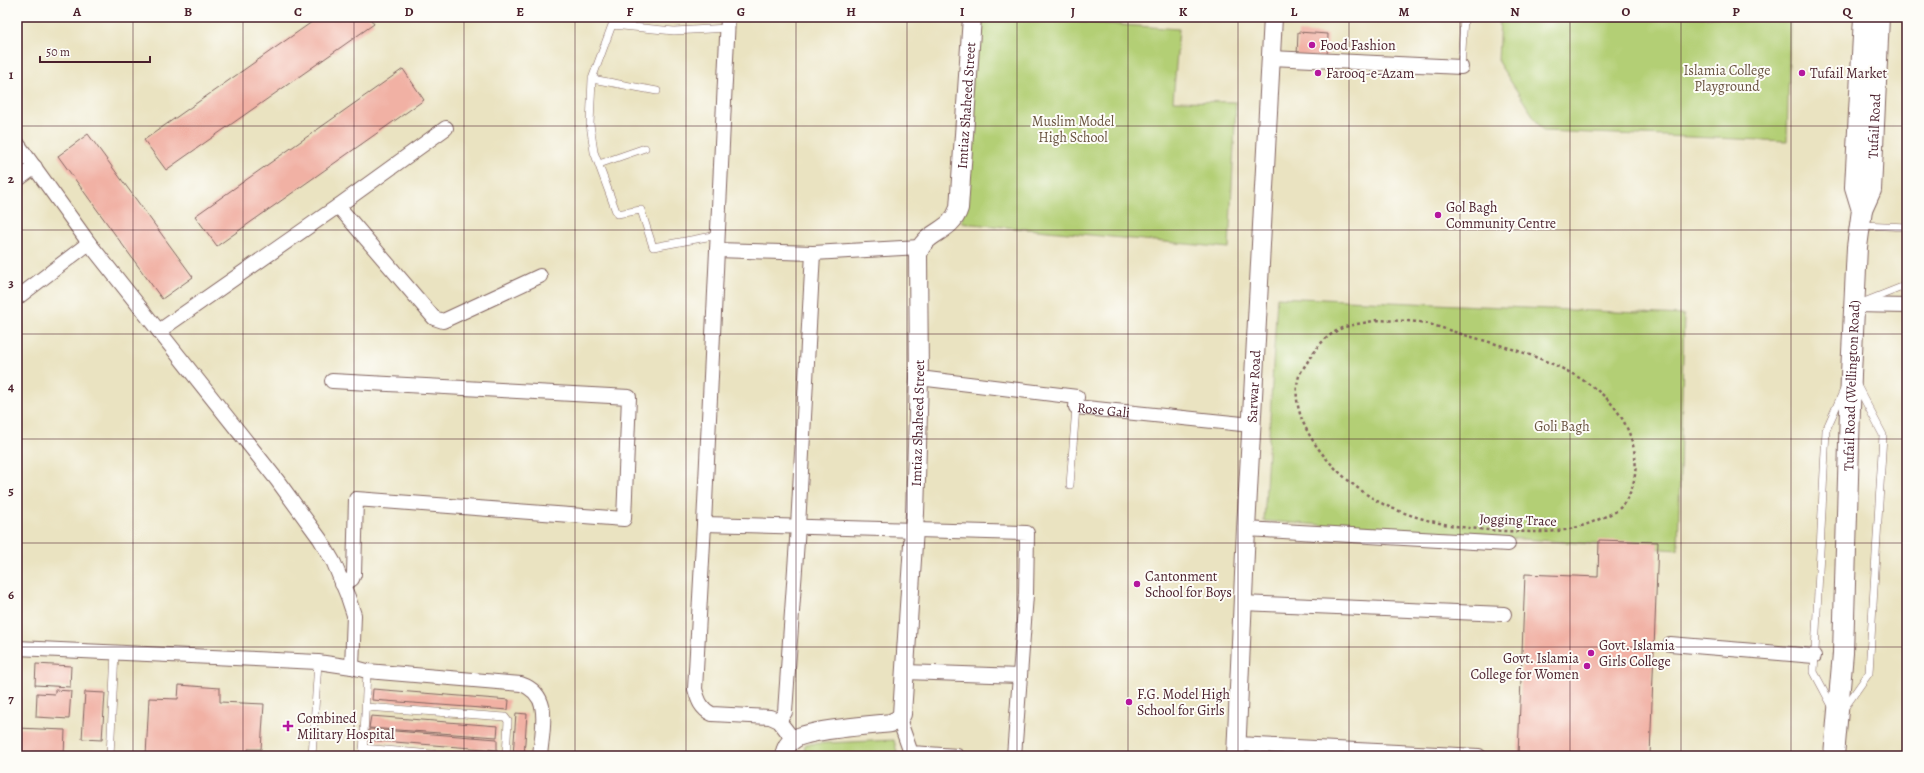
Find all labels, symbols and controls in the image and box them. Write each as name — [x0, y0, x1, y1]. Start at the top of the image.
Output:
text: A — [72, 3, 82, 20]
text: B — [184, 3, 192, 20]
text: C — [294, 3, 302, 20]
text: D — [404, 3, 414, 20]
text: E — [516, 3, 524, 20]
text: F — [627, 3, 634, 20]
text: G — [737, 3, 745, 20]
text: H — [846, 3, 856, 20]
text: I — [960, 3, 965, 20]
text: J — [1071, 3, 1075, 20]
text: K — [1179, 3, 1188, 20]
text: L — [1291, 3, 1298, 20]
text: M — [1399, 3, 1410, 20]
text: N — [1510, 3, 1520, 20]
text: O — [1622, 3, 1631, 20]
text: P — [1732, 3, 1740, 20]
text: Q — [1843, 3, 1854, 20]
place label: Food Fashion — [1320, 36, 1396, 55]
scale bar — [40, 38, 150, 64]
marker: Food Fashion — [1307, 40, 1317, 50]
street label: Imtiaz Shaheed Street — [952, 41, 980, 169]
text: 50 m — [46, 44, 70, 60]
park label: Islamia College Playground — [1684, 61, 1770, 96]
place label: Farooq-e-Azam — [1326, 64, 1415, 83]
place label: Tufail Market — [1810, 64, 1887, 83]
text: 1 — [9, 66, 14, 83]
marker: Farooq-e-Azam — [1313, 68, 1323, 78]
marker: Tufail Market — [1797, 68, 1807, 78]
street label: Tufail Road — [1863, 93, 1885, 159]
park label: Muslim Model High School — [1032, 112, 1115, 147]
text: 2 — [8, 170, 15, 187]
place label: Gol Bagh Community Centre — [1446, 198, 1556, 233]
marker: Gol Bagh Community Centre — [1433, 210, 1443, 220]
text: 3 — [8, 274, 14, 291]
street label: Tufail Road (Wellington Road) — [1839, 300, 1864, 471]
street label: Sarwar Road — [1242, 349, 1265, 423]
street label: Imtiaz Shaheed Street — [906, 359, 929, 487]
text: 4 — [8, 378, 14, 395]
street label: Rose Gali — [1076, 398, 1131, 422]
park label: Goli Bagh — [1534, 417, 1590, 436]
text: 5 — [8, 482, 14, 499]
street label: Jogging Trace — [1479, 509, 1557, 531]
place label: Cantonment School for Boys — [1145, 567, 1232, 602]
marker: Cantonment School for Boys — [1132, 579, 1142, 589]
text: 6 — [8, 586, 14, 603]
place label: Govt. Islamia Girls College — [1599, 636, 1675, 671]
marker: Govt. Islamia Girls College — [1586, 648, 1596, 658]
place label: Govt. Islamia College for Women — [1470, 649, 1579, 684]
marker: Govt. Islamia College for Women — [1582, 661, 1592, 671]
place label: F.G. Model High School for Girls — [1137, 685, 1230, 720]
text: 7 — [8, 690, 14, 707]
marker: F.G. Model High School for Girls — [1124, 697, 1134, 707]
place label: Combined Military Hospital — [297, 709, 395, 744]
marker: Combined Military Hospital — [282, 720, 294, 732]

